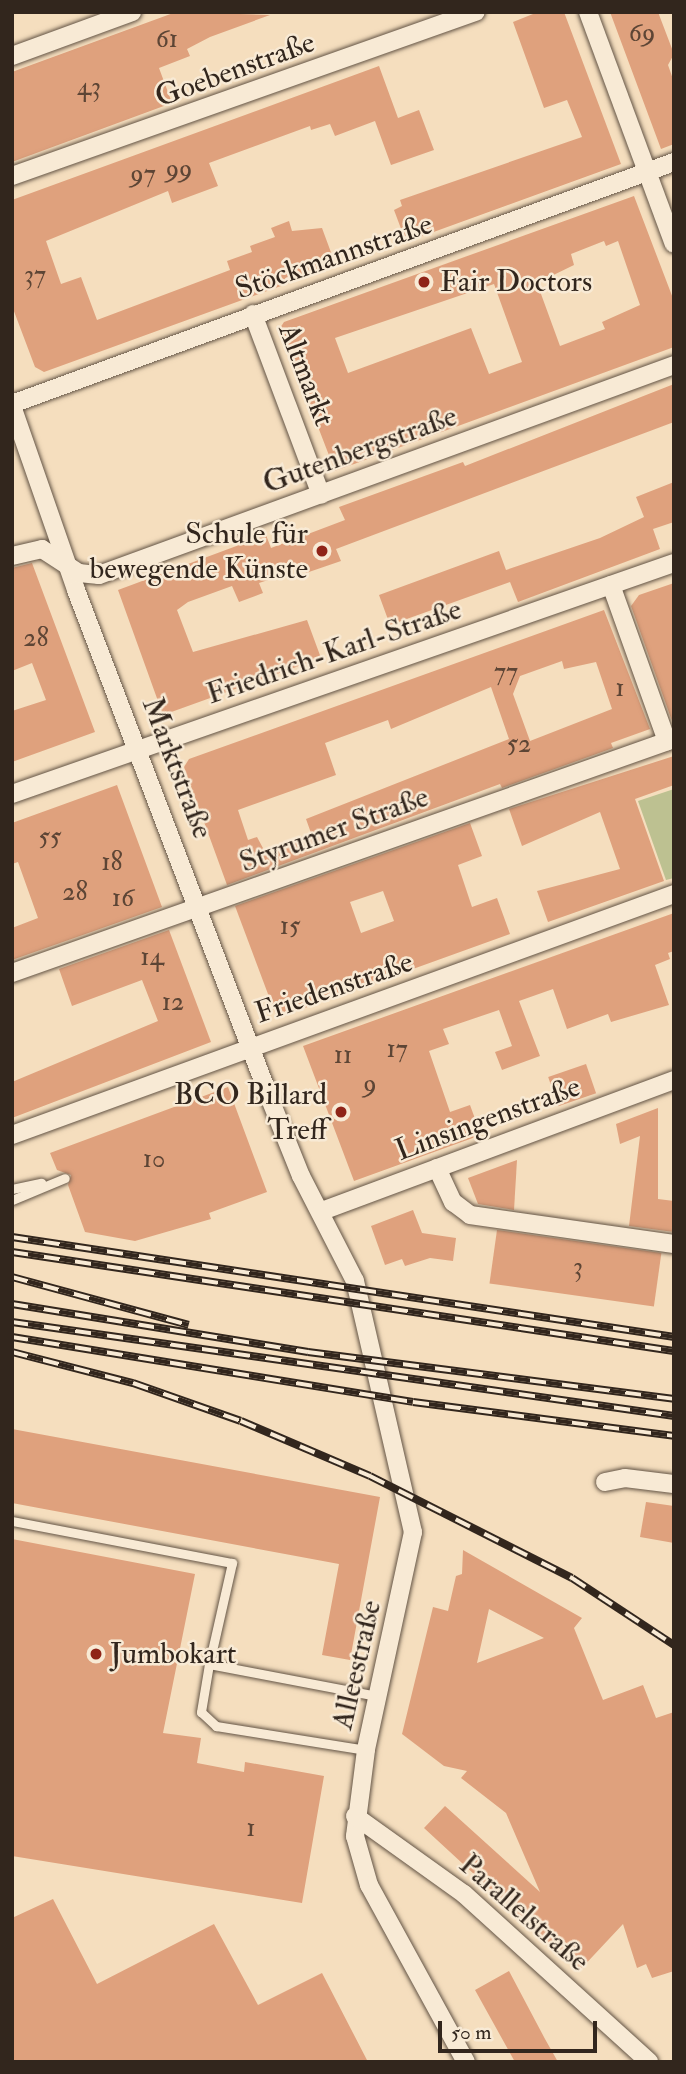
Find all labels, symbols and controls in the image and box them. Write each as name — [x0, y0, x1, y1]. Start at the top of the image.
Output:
house number: 69 — [629, 18, 655, 50]
street label: Goebenstraße — [150, 24, 320, 116]
house number: 61 — [156, 24, 178, 56]
house number: 43 — [77, 72, 101, 104]
house number: 99 — [166, 154, 192, 186]
house number: 97 — [130, 159, 156, 191]
street label: Stöckmannstraße — [231, 206, 437, 308]
house number: 37 — [24, 260, 46, 292]
place label: Fair Doctors — [440, 264, 592, 300]
marker: Fair Doctors — [414, 272, 434, 292]
street label: Altmarkt — [270, 319, 342, 431]
street label: Gutenbergstraße — [258, 398, 462, 502]
place label: Schule für bewegende Künste — [90, 516, 308, 586]
marker: Schule für bewegende Künste — [314, 543, 330, 559]
street label: Friedrich-Karl-Straße — [202, 591, 466, 713]
house number: 28 — [23, 623, 49, 655]
house number: 77 — [494, 657, 518, 689]
house number: 1 — [615, 673, 625, 705]
street label: Marktstraße — [134, 692, 220, 844]
house number: 52 — [507, 729, 531, 761]
street label: Styrumer Straße — [235, 779, 433, 881]
house number: 55 — [39, 822, 61, 854]
house number: 18 — [101, 847, 123, 879]
house number: 28 — [62, 877, 88, 909]
house number: 16 — [112, 883, 134, 915]
house number: 15 — [280, 911, 300, 943]
house number: 14 — [140, 942, 164, 974]
street label: Friedenstraße — [250, 944, 418, 1032]
house number: 12 — [162, 987, 184, 1019]
house number: 17 — [386, 1034, 408, 1066]
house number: 11 — [334, 1040, 352, 1072]
house number: 9 — [363, 1069, 377, 1101]
street label: Linsingenstraße — [391, 1069, 585, 1169]
place label: BCO Billard Treff — [174, 1077, 327, 1148]
marker: BCO Billard Treff — [333, 1104, 349, 1120]
house number: 10 — [143, 1144, 165, 1176]
house number: 3 — [573, 1252, 583, 1284]
street label: Alleestraße — [325, 1597, 389, 1733]
place label: Jumbokart — [110, 1636, 237, 1672]
marker: Jumbokart — [88, 1646, 104, 1662]
house number: 1 — [246, 1813, 256, 1845]
street label: Parallelstraße — [452, 1847, 596, 1979]
scale bar — [441, 2008, 600, 2052]
text: 50 m — [451, 2019, 492, 2046]

